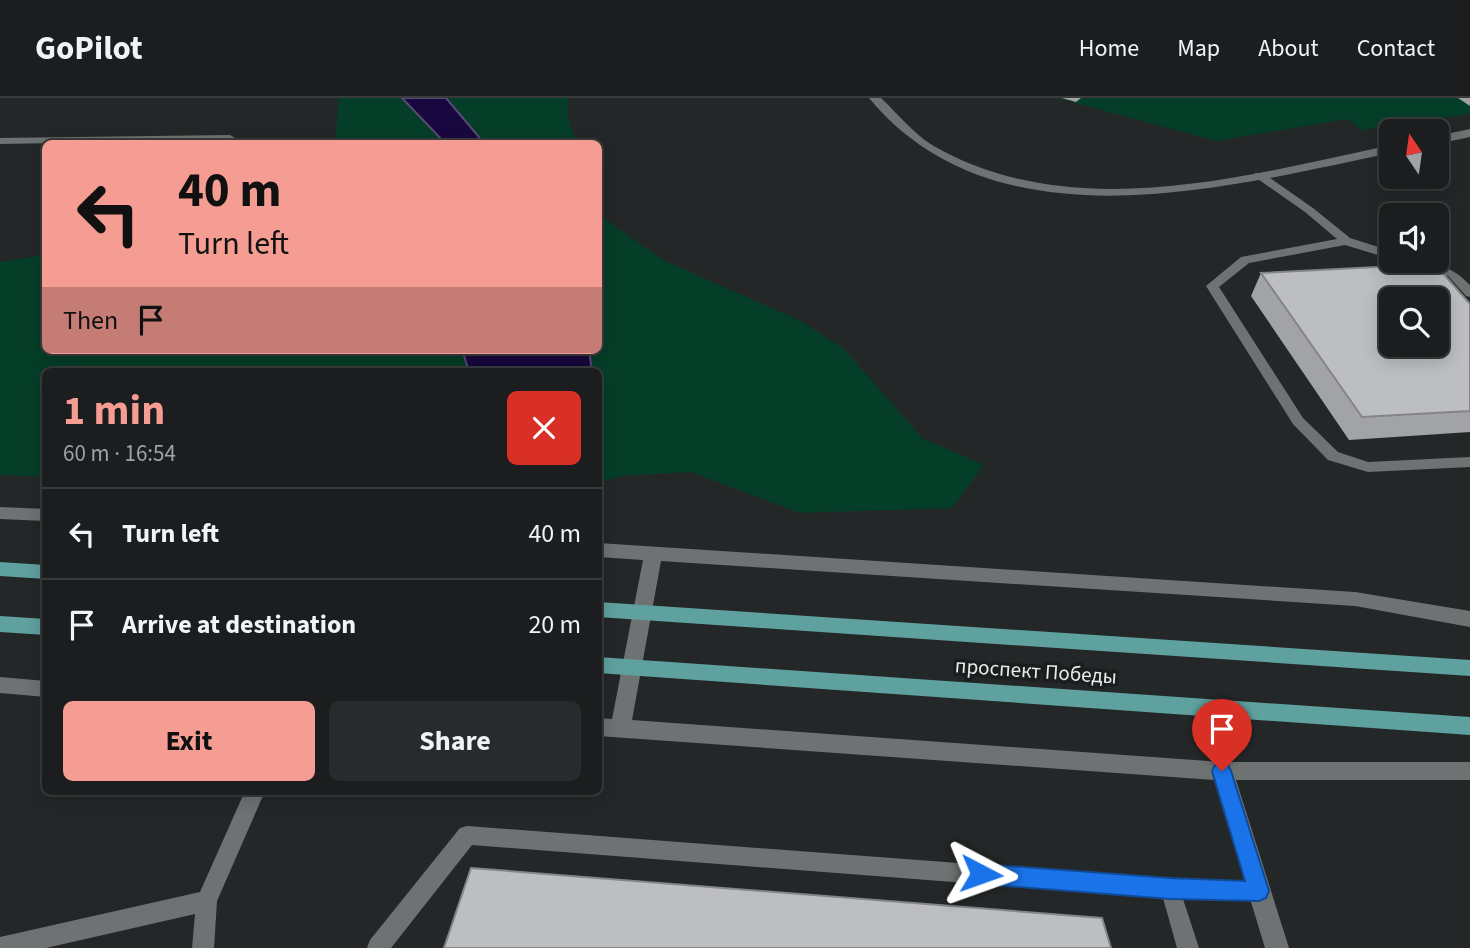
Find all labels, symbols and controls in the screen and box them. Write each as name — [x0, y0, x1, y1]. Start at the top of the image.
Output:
text: GoPilot — [35, 25, 143, 72]
text: Home — [1079, 31, 1139, 66]
text: Map — [1177, 31, 1220, 66]
text: About — [1258, 31, 1319, 66]
text: Contact — [1357, 31, 1435, 66]
north arrow — [1379, 119, 1449, 189]
map controls — [1379, 119, 1449, 357]
text: 40 m — [178, 156, 282, 226]
icon: left — [63, 168, 154, 259]
button: sound — [1379, 203, 1449, 273]
text: Turn left — [178, 221, 289, 267]
button: search — [1379, 287, 1449, 357]
icon: arrive — [132, 301, 170, 339]
text: Then — [63, 302, 118, 339]
text: 1 min — [63, 381, 165, 441]
button: close — [507, 391, 581, 465]
text: 60 m · 16:54 — [63, 437, 176, 470]
icon: left — [63, 515, 101, 553]
text: Turn left — [122, 515, 219, 552]
text: 40 m — [528, 515, 581, 552]
icon: arrive — [63, 606, 101, 644]
text: Arrive at destination — [122, 606, 356, 643]
text: 20 m — [528, 606, 581, 643]
street label: проспект Победы — [954, 650, 1118, 692]
pin — [1192, 699, 1252, 771]
button: Exit — [63, 701, 315, 781]
button: Share — [329, 701, 581, 781]
icon: arrive — [1203, 710, 1241, 748]
position arrow — [944, 837, 1018, 911]

